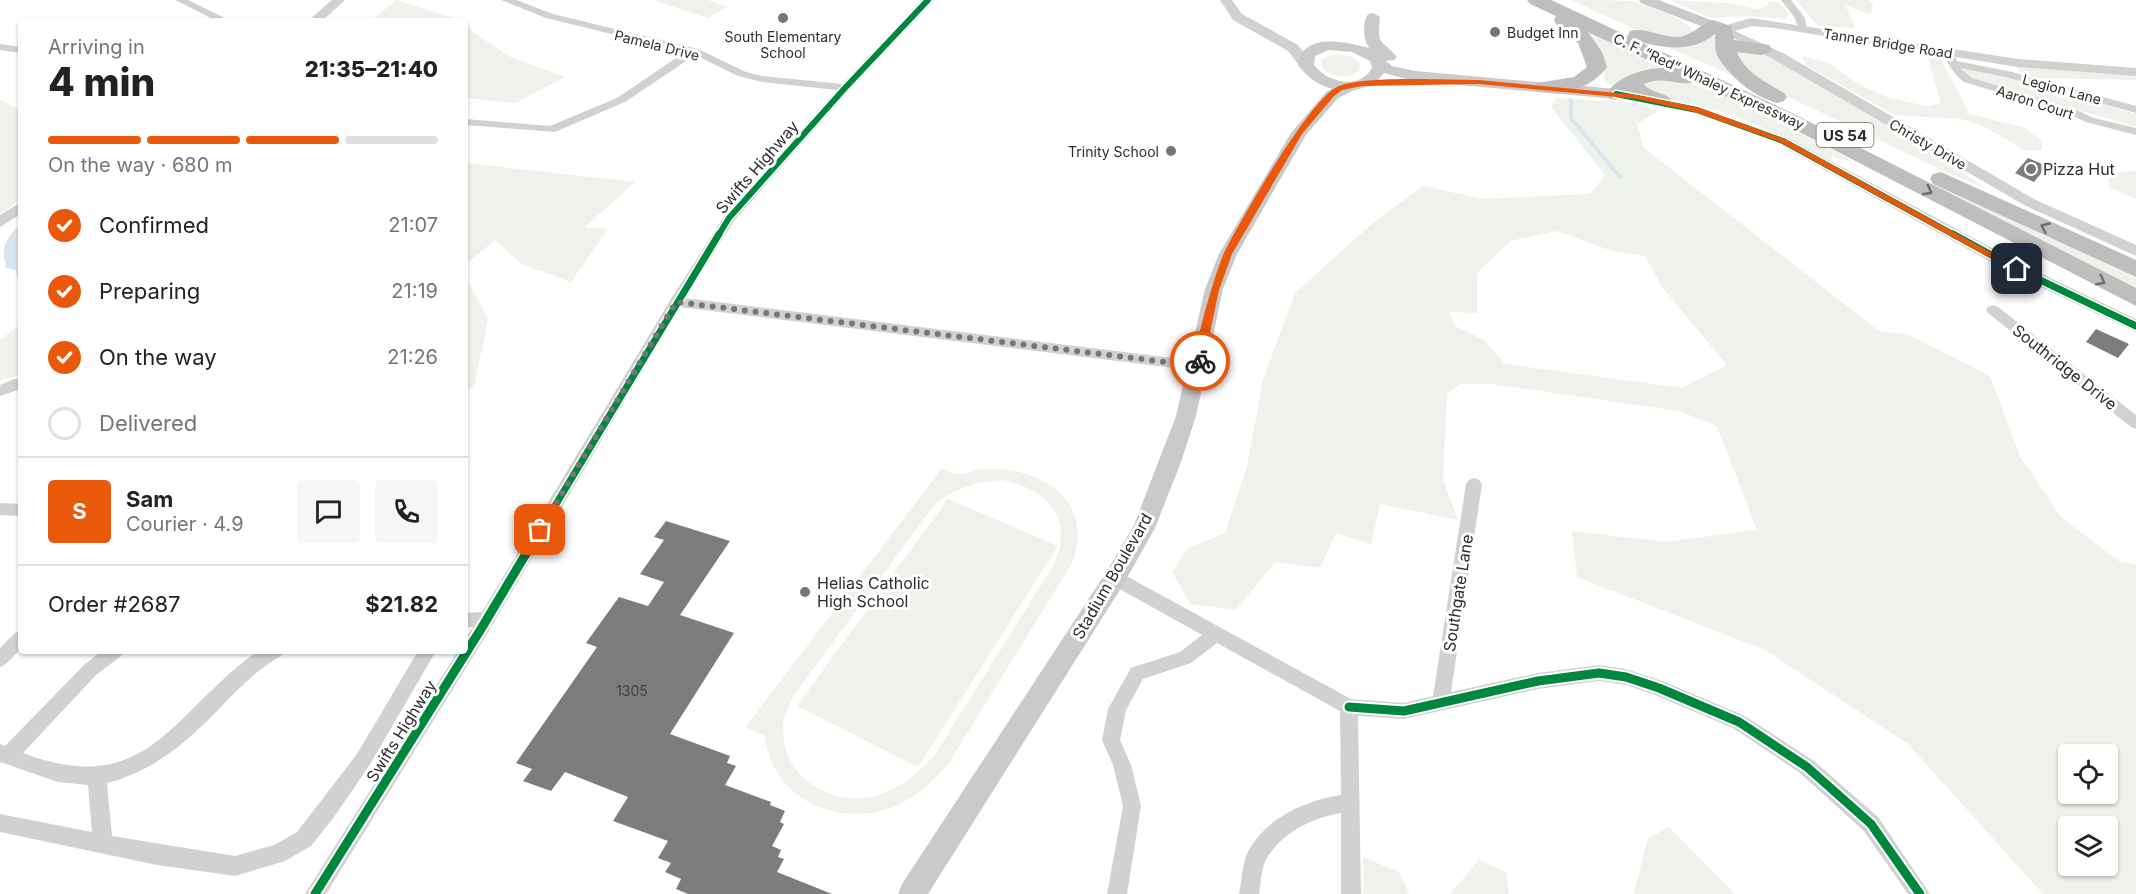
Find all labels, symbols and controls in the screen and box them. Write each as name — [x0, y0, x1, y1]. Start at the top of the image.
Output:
marker: South Elementary School — [776, 11, 790, 25]
place label: Budget Inn — [1507, 24, 1579, 41]
street label: Tanner Bridge Road — [1822, 24, 1954, 62]
marker: Budget Inn — [1488, 25, 1502, 39]
street label: Pamela Drive — [613, 26, 701, 64]
place label: South Elementary School — [725, 28, 842, 61]
street label: C. F. “Red” Whaley Expressway — [1611, 29, 1807, 133]
text: Arriving in — [48, 35, 145, 59]
text: 21:35–21:40 — [305, 56, 438, 82]
text: 4 min — [48, 58, 155, 105]
street label: Legion Lane — [2021, 70, 2103, 108]
street label: Aaron Court — [1994, 82, 2076, 123]
street label: Christy Drive — [1886, 115, 1970, 173]
street label: Swifts Highway — [711, 116, 803, 218]
road number: US 54 — [1816, 123, 1874, 147]
place label: Trinity School — [1068, 143, 1159, 160]
marker: Trinity School — [1164, 144, 1178, 158]
text: On the way · 680 m — [48, 153, 232, 177]
place label: Pizza Hut — [2043, 159, 2115, 179]
marker: Pizza Hut — [2024, 162, 2038, 176]
one-way arrow — [1922, 184, 1932, 195]
icon: check — [48, 209, 81, 242]
text: Confirmed — [99, 212, 209, 238]
text: 21:07 — [388, 213, 438, 237]
one-way arrow — [2040, 223, 2051, 235]
pin — [1991, 243, 2042, 294]
icon: home — [2000, 252, 2033, 285]
one-way arrow — [2095, 274, 2106, 285]
icon: check — [48, 275, 81, 308]
text: Preparing — [99, 278, 200, 304]
text: 21:19 — [391, 279, 438, 303]
street label: Southridge Drive — [2009, 320, 2121, 414]
courier — [1170, 331, 1230, 391]
icon: check — [48, 341, 81, 374]
text: On the way — [99, 344, 217, 370]
text: 21:26 — [387, 345, 438, 369]
icon: bike — [1184, 345, 1217, 378]
text: Delivered — [99, 410, 197, 436]
button: chat — [297, 480, 360, 543]
button: phone — [375, 480, 438, 543]
text: Sam — [126, 486, 173, 512]
text: S — [72, 498, 87, 524]
pin — [514, 504, 565, 555]
street label: Stadium Boulevard — [1068, 509, 1156, 643]
text: Courier · 4.9 — [126, 512, 244, 536]
icon: bag — [523, 513, 556, 546]
street label: Southgate Lane — [1439, 533, 1477, 653]
place label: Helias Catholic High School — [817, 573, 930, 611]
marker: Helias Catholic High School — [798, 585, 812, 599]
text: Order #2687 — [48, 591, 181, 617]
text: $21.82 — [365, 591, 438, 617]
street label: Swifts Highway — [362, 676, 440, 786]
house number: 1305 — [616, 682, 648, 699]
map controls — [2058, 744, 2118, 876]
button: locate — [2058, 744, 2118, 804]
button: layers — [2058, 816, 2118, 876]

